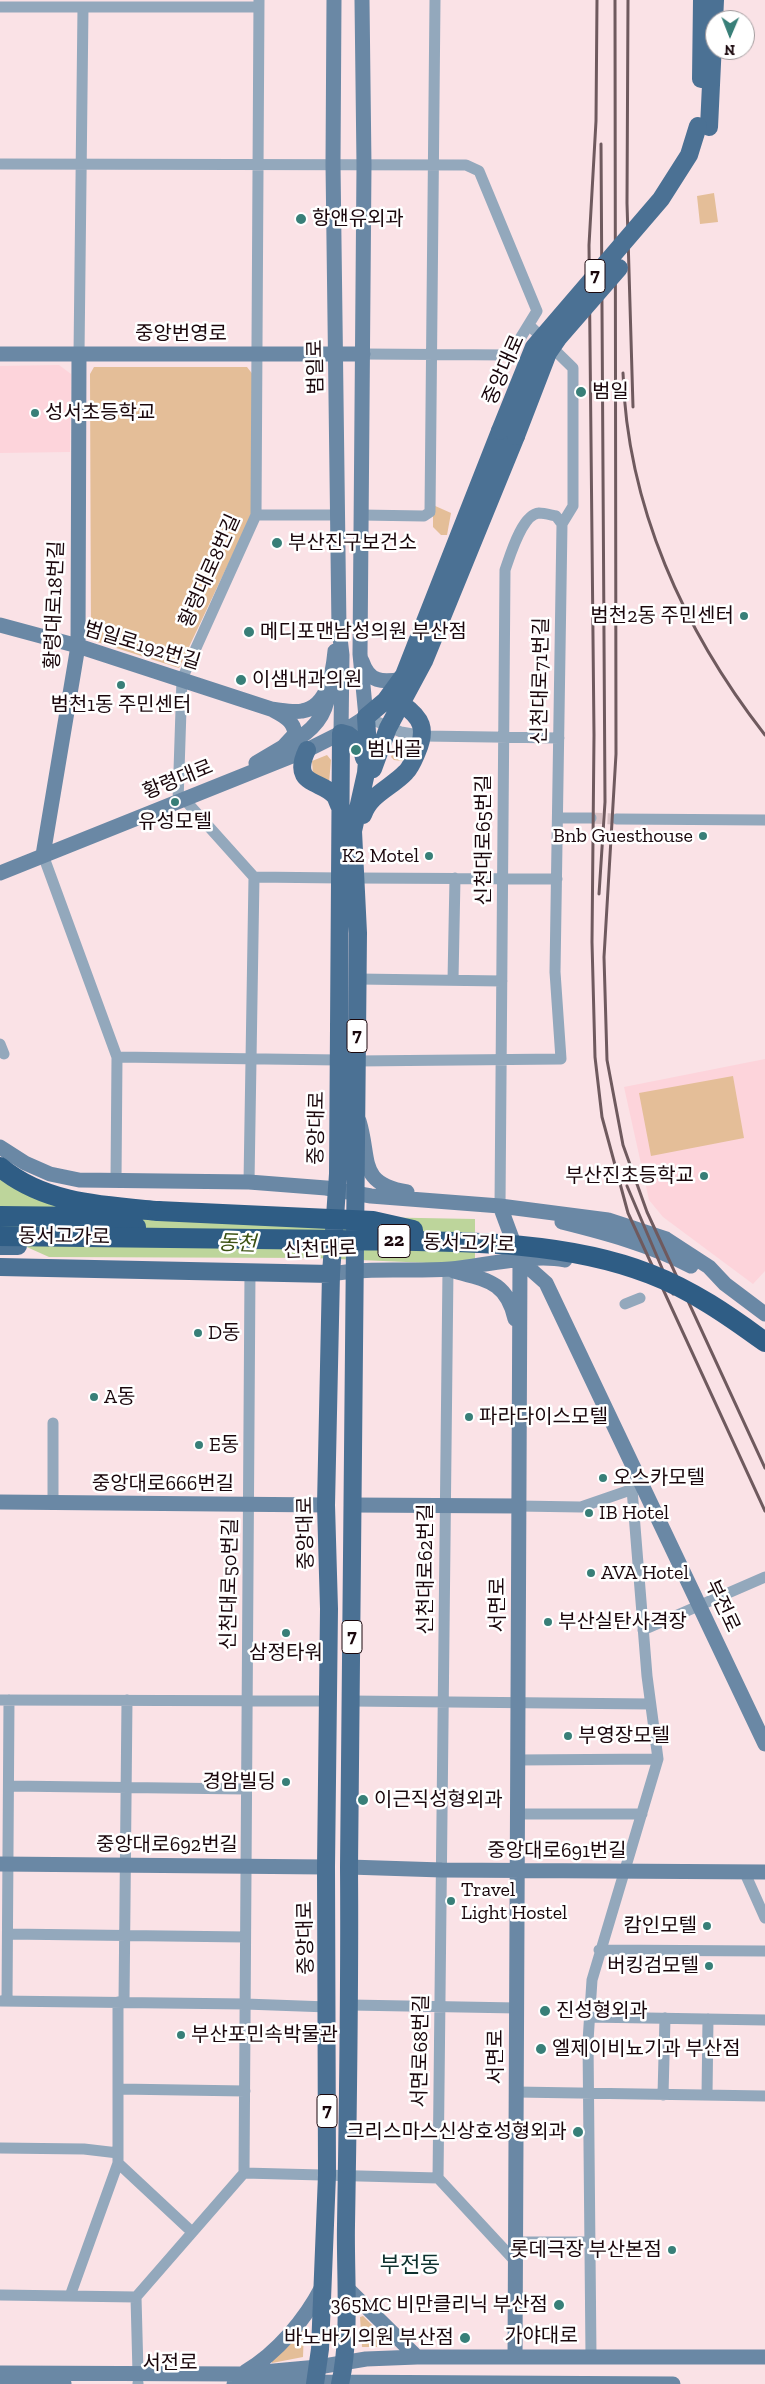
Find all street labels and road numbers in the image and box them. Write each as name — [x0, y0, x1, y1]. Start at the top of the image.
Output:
road number: 7 — [585, 260, 605, 292]
street label: 중앙번영로 — [135, 322, 227, 346]
street label: 중앙대로 — [478, 332, 530, 408]
street label: 범일로 — [304, 339, 328, 395]
street label: 황령대로8번길 — [174, 511, 246, 631]
street label: 황령대로18번길 — [41, 540, 69, 670]
street label: 범일로192번길 — [81, 617, 203, 675]
street label: 신천대로71번길 — [528, 617, 554, 745]
street label: 황령대로 — [139, 755, 217, 805]
street label: 신천대로65번길 — [472, 774, 496, 906]
road number: 7 — [347, 1019, 367, 1052]
street label: 중앙대로 — [304, 1091, 330, 1165]
street label: 동서고가로 — [18, 1224, 110, 1250]
road number: 22 — [378, 1224, 410, 1258]
street label: 동서고가로 — [423, 1230, 515, 1258]
street label: 신천대로 — [283, 1237, 357, 1263]
street label: 중앙대로666번길 — [92, 1472, 234, 1496]
street label: 중앙대로 — [293, 1496, 319, 1570]
street label: 신천대로62번길 — [414, 1503, 438, 1635]
street label: 신천대로50번길 — [217, 1518, 243, 1650]
street label: 부전로 — [699, 1576, 745, 1636]
street label: 서면로 — [486, 1577, 510, 1633]
road number: 7 — [342, 1620, 362, 1654]
street label: 중앙대로692번길 — [96, 1833, 238, 1857]
street label: 중앙대로691번길 — [487, 1839, 627, 1863]
street label: 중앙대로 — [293, 1901, 319, 1975]
street label: 서면로68번길 — [408, 1994, 434, 2108]
street label: 서면로 — [484, 2029, 508, 2085]
road number: 7 — [317, 2094, 337, 2128]
street label: 가야대로 — [504, 2324, 578, 2348]
street label: 서전로 — [142, 2351, 198, 2375]

